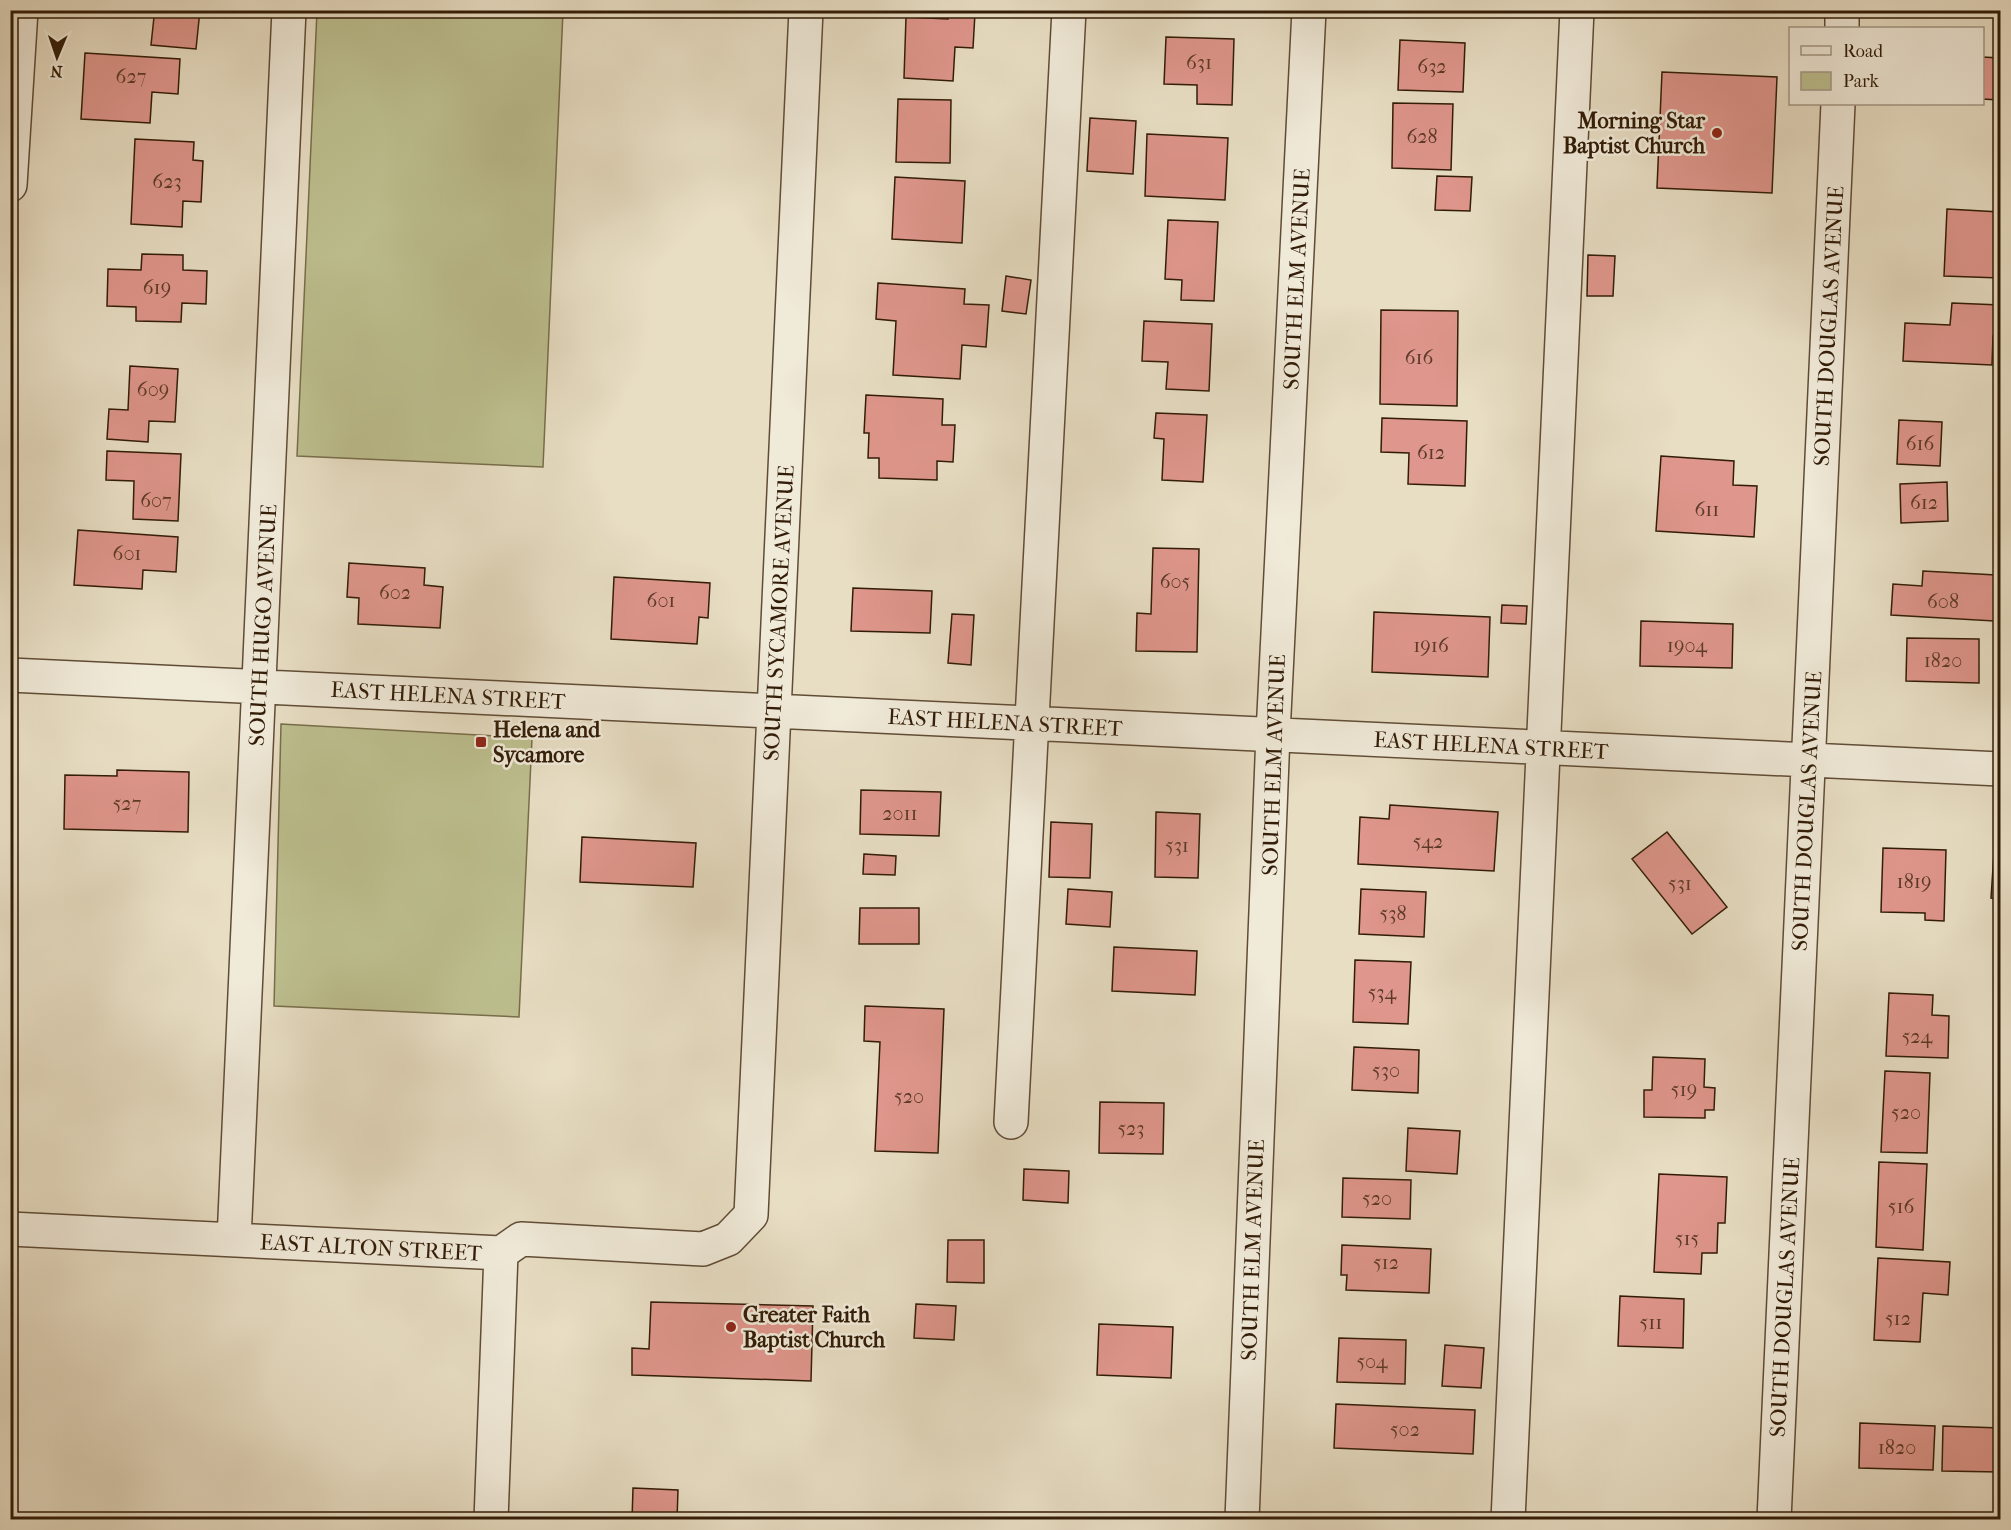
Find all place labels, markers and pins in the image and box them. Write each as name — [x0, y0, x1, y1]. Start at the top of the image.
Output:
place label: Morning Star Baptist Church — [1563, 108, 1706, 159]
marker: Morning Star Baptist Church — [1710, 126, 1724, 140]
place label: Helena and Sycamore — [493, 717, 601, 768]
marker: Helena and Sycamore — [474, 735, 488, 749]
place label: Greater Faith Baptist Church — [743, 1302, 886, 1353]
marker: Greater Faith Baptist Church — [724, 1320, 738, 1334]

